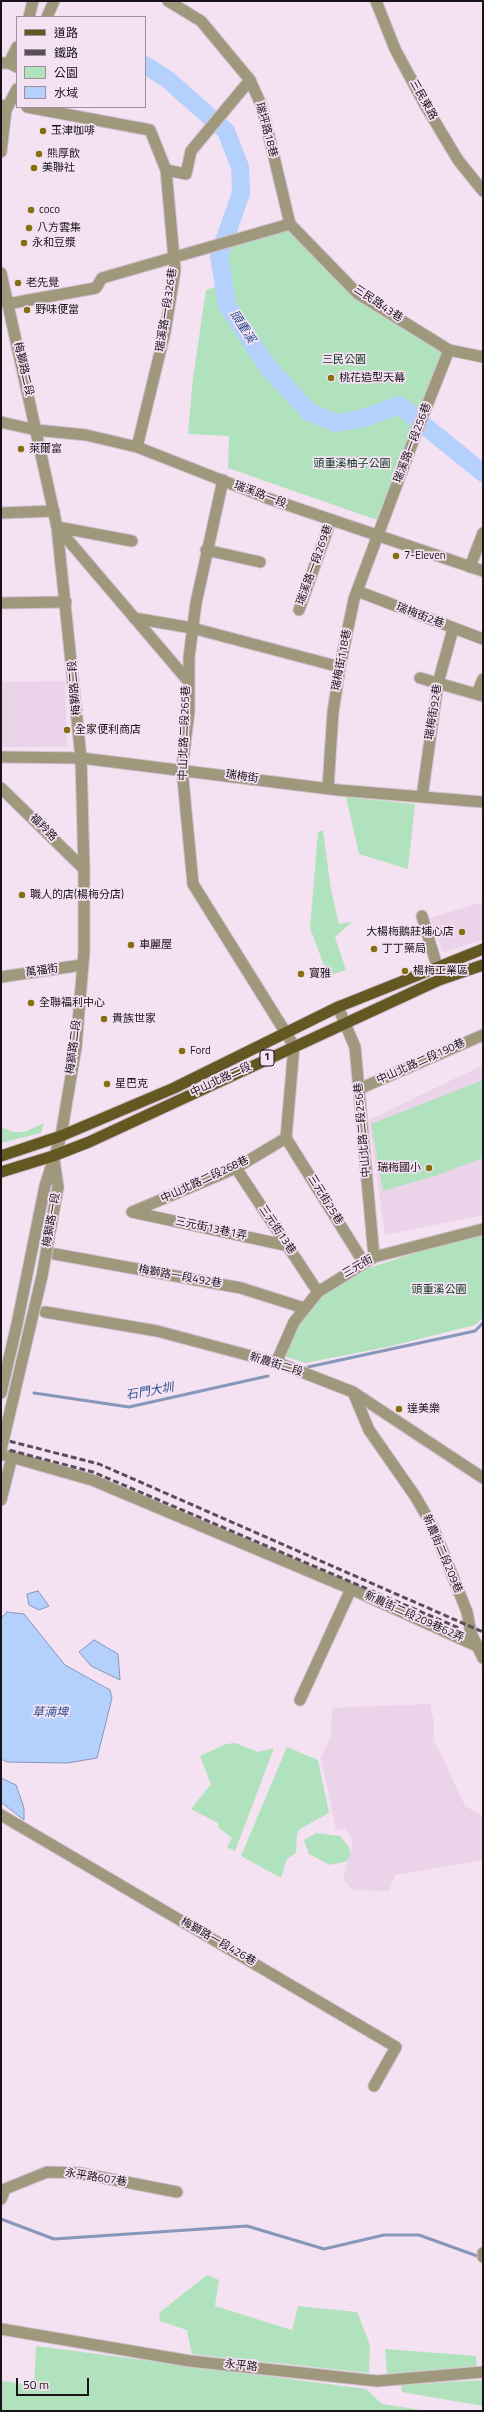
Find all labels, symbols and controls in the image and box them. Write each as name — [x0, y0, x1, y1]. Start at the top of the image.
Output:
legend — [16, 16, 146, 108]
text: 道路 — [54, 23, 78, 42]
text: 鐵路 — [54, 43, 78, 62]
text: 公園 — [54, 63, 78, 82]
street label: 三民東路 — [407, 78, 439, 122]
text: 水域 — [54, 83, 78, 102]
street label: 瑞坪路18巷 — [252, 101, 280, 159]
place label: 玉津咖啡 — [51, 124, 95, 138]
marker: 玉津咖啡 — [38, 126, 48, 136]
place label: 熊厚飲 — [47, 147, 80, 161]
marker: 熊厚飲 — [34, 149, 44, 159]
place label: 美聯社 — [42, 161, 75, 175]
marker: 美聯社 — [29, 163, 39, 173]
place label: coco — [39, 203, 60, 217]
marker: coco — [26, 205, 36, 215]
place label: 八方雲集 — [37, 221, 81, 235]
marker: 八方雲集 — [24, 223, 34, 233]
place label: 永和豆漿 — [32, 236, 76, 250]
marker: 永和豆漿 — [19, 238, 29, 248]
street label: 瑞溪路一段326巷 — [154, 267, 180, 353]
place label: 老先覺 — [26, 276, 59, 290]
marker: 老先覺 — [13, 278, 23, 288]
street label: 三民路43巷 — [351, 283, 405, 325]
place label: 野味便當 — [35, 303, 79, 317]
marker: 野味便當 — [22, 305, 32, 315]
water label: 頭重溪 — [226, 308, 258, 346]
street label: 梅獅路二段 — [10, 341, 36, 397]
park label: 三民公園 — [322, 353, 366, 367]
place label: 桃花造型天幕 — [339, 371, 405, 385]
marker: 桃花造型天幕 — [326, 373, 336, 383]
street label: 瑞溪路一段256巷 — [392, 401, 434, 485]
place label: 萊爾富 — [29, 442, 62, 456]
marker: 萊爾富 — [16, 444, 26, 454]
park label: 頭重溪柚子公園 — [314, 457, 390, 471]
street label: 瑞溪路一段 — [232, 479, 288, 511]
street label: 瑞溪路一段269巷 — [294, 523, 336, 607]
place label: 7-Eleven — [404, 549, 446, 563]
marker: 7-Eleven — [391, 551, 401, 561]
street label: 瑞梅街2巷 — [394, 601, 446, 631]
street label: 瑞梅街118巷 — [330, 628, 354, 692]
street label: 梅獅路二段 — [66, 660, 84, 716]
street label: 瑞梅街92巷 — [423, 683, 445, 741]
street label: 中山北路二段265巷 — [177, 685, 193, 781]
place label: 全家便利商店 — [75, 723, 141, 737]
marker: 全家便利商店 — [62, 725, 72, 735]
street label: 瑞梅街 — [225, 768, 259, 786]
street label: 福羚路 — [27, 812, 59, 844]
place label: 職人的店(楊梅分店) — [30, 888, 124, 902]
marker: 職人的店(楊梅分店) — [17, 890, 27, 900]
place label: 大楊梅鵝莊埔心店 — [366, 925, 454, 939]
marker: 大楊梅鵝莊埔心店 — [457, 927, 467, 937]
place label: 車麗屋 — [139, 938, 172, 952]
marker: 車麗屋 — [126, 940, 136, 950]
place label: 丁丁藥局 — [382, 942, 426, 956]
marker: 丁丁藥局 — [369, 944, 379, 954]
street label: 萬福街 — [25, 962, 59, 980]
place label: 楊梅工業區 — [413, 964, 468, 978]
marker: 楊梅工業區 — [400, 966, 410, 976]
place label: 寶雅 — [309, 967, 331, 981]
marker: 寶雅 — [296, 969, 306, 979]
place label: 全聯福利中心 — [39, 996, 105, 1010]
marker: 全聯福利中心 — [26, 998, 36, 1008]
place label: 貴族世家 — [112, 1012, 156, 1026]
marker: 貴族世家 — [99, 1014, 109, 1024]
street label: 梅獅路二段 — [64, 1019, 84, 1075]
street label: 中山北路二段190巷 — [375, 1037, 467, 1087]
place label: Ford — [190, 1044, 211, 1058]
marker: Ford — [177, 1046, 187, 1056]
road number: 1 — [260, 1050, 274, 1066]
street label: 中山北路二段 — [188, 1060, 254, 1100]
place label: 星巴克 — [115, 1077, 148, 1091]
marker: 星巴克 — [102, 1079, 112, 1089]
street label: 中山北路二段256巷 — [352, 1082, 374, 1178]
street label: 中山北路二段268巷 — [159, 1154, 251, 1206]
place label: 瑞梅國小 — [377, 1161, 421, 1175]
marker: 瑞梅國小 — [424, 1163, 434, 1173]
street label: 三元街25巷 — [304, 1173, 346, 1227]
street label: 梅獅路一段 — [41, 1192, 63, 1248]
street label: 三元街13巷 — [256, 1203, 298, 1257]
street label: 三元街13巷1弄 — [174, 1215, 248, 1243]
street label: 三元街 — [340, 1253, 376, 1281]
street label: 梅獅路一段492巷 — [137, 1263, 223, 1291]
park label: 頭重溪公園 — [412, 1283, 466, 1297]
street label: 新農街二段 — [248, 1351, 304, 1379]
water label: 石門大圳 — [125, 1381, 175, 1403]
place label: 達美樂 — [407, 1402, 440, 1416]
marker: 達美樂 — [394, 1404, 404, 1414]
street label: 新農街二段209巷 — [419, 1513, 465, 1595]
street label: 新農街二段209巷62弄 — [362, 1589, 466, 1645]
water label: 草湳埤 — [32, 1706, 68, 1720]
street label: 梅獅路一段426巷 — [178, 1915, 258, 1969]
street label: 永平路607巷 — [64, 2167, 128, 2189]
street label: 永平路 — [224, 2358, 258, 2374]
scale bar — [18, 2370, 91, 2396]
text: 50 m — [23, 2375, 49, 2394]

